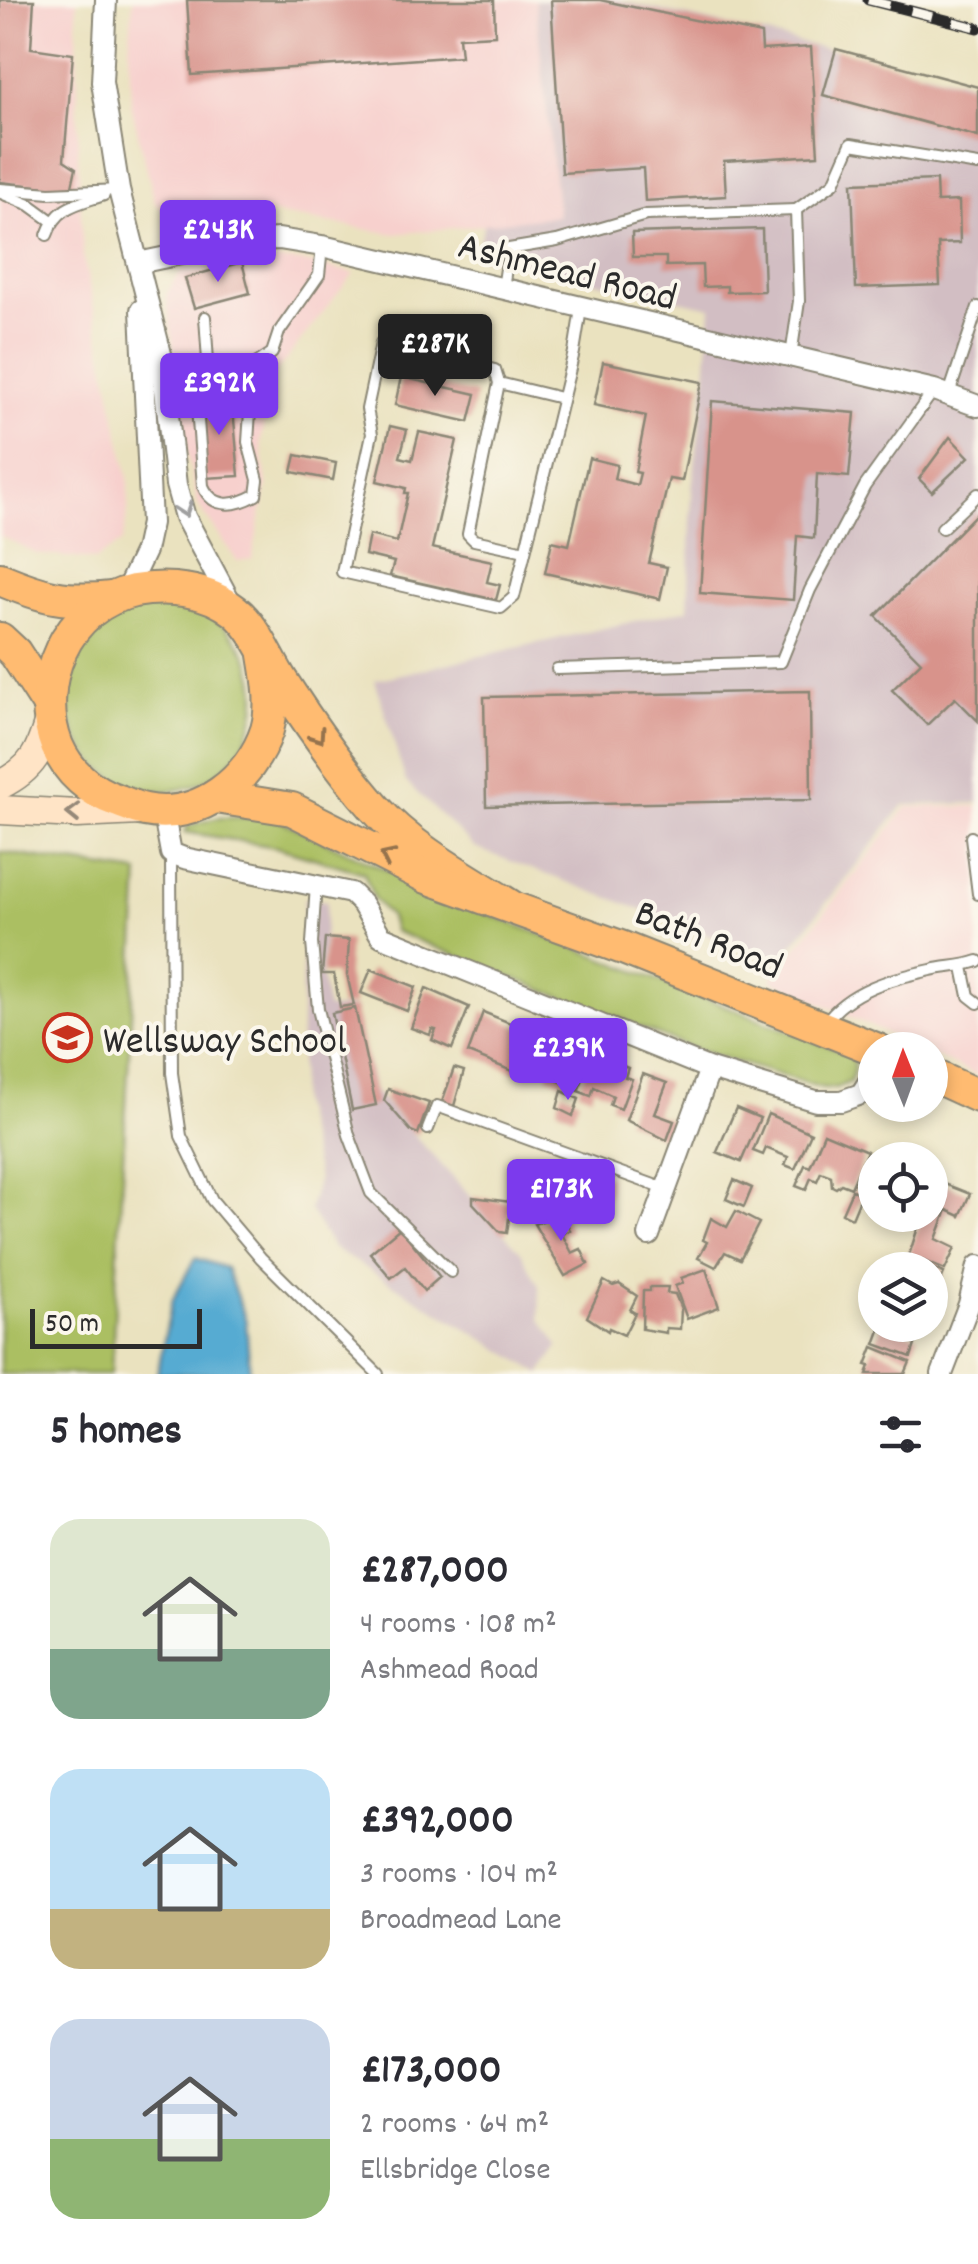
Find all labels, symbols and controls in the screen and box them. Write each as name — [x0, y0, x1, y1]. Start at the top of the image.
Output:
pin: £243K — [148, 200, 288, 285]
text: £243K — [182, 209, 254, 255]
street label: Ashmead Road — [451, 221, 682, 330]
pin: £287K — [365, 314, 505, 399]
text: £287K — [400, 323, 470, 369]
pin: £392K — [149, 353, 289, 438]
text: £392K — [182, 362, 256, 408]
one-way arrow — [172, 500, 193, 517]
one-way arrow — [306, 725, 324, 744]
one-way arrow — [65, 802, 80, 824]
one-way arrow — [379, 850, 397, 869]
street label: Bath Road — [625, 888, 790, 998]
school or university icon: Wellsway School — [42, 1012, 94, 1064]
place label: Wellsway School — [103, 1016, 346, 1073]
pin: £239K — [498, 1018, 638, 1103]
text: £239K — [531, 1027, 605, 1073]
north arrow — [858, 1032, 948, 1122]
map controls — [858, 1032, 948, 1342]
button: locate — [858, 1142, 948, 1232]
pin: £173K — [491, 1159, 631, 1244]
text: £173K — [529, 1168, 593, 1214]
button: layers — [858, 1252, 948, 1342]
scale bar — [30, 1304, 202, 1348]
text: 50 m — [45, 1306, 99, 1346]
text: 5 homes — [50, 1404, 182, 1464]
icon: filters — [873, 1407, 928, 1462]
text: £287,000 — [360, 1543, 509, 1603]
icon: home — [130, 1559, 250, 1679]
text: 4 rooms · 108 m² — [360, 1603, 557, 1649]
text: Ashmead Road — [360, 1649, 539, 1695]
text: £392,000 — [360, 1793, 514, 1853]
icon: home — [130, 1809, 250, 1929]
text: 3 rooms · 104 m² — [360, 1853, 558, 1899]
text: Broadmead Lane — [360, 1899, 562, 1945]
text: £173,000 — [360, 2043, 502, 2103]
icon: home — [130, 2059, 250, 2179]
text: 2 rooms · 64 m² — [360, 2103, 549, 2149]
text: Ellsbridge Close — [360, 2149, 550, 2195]

